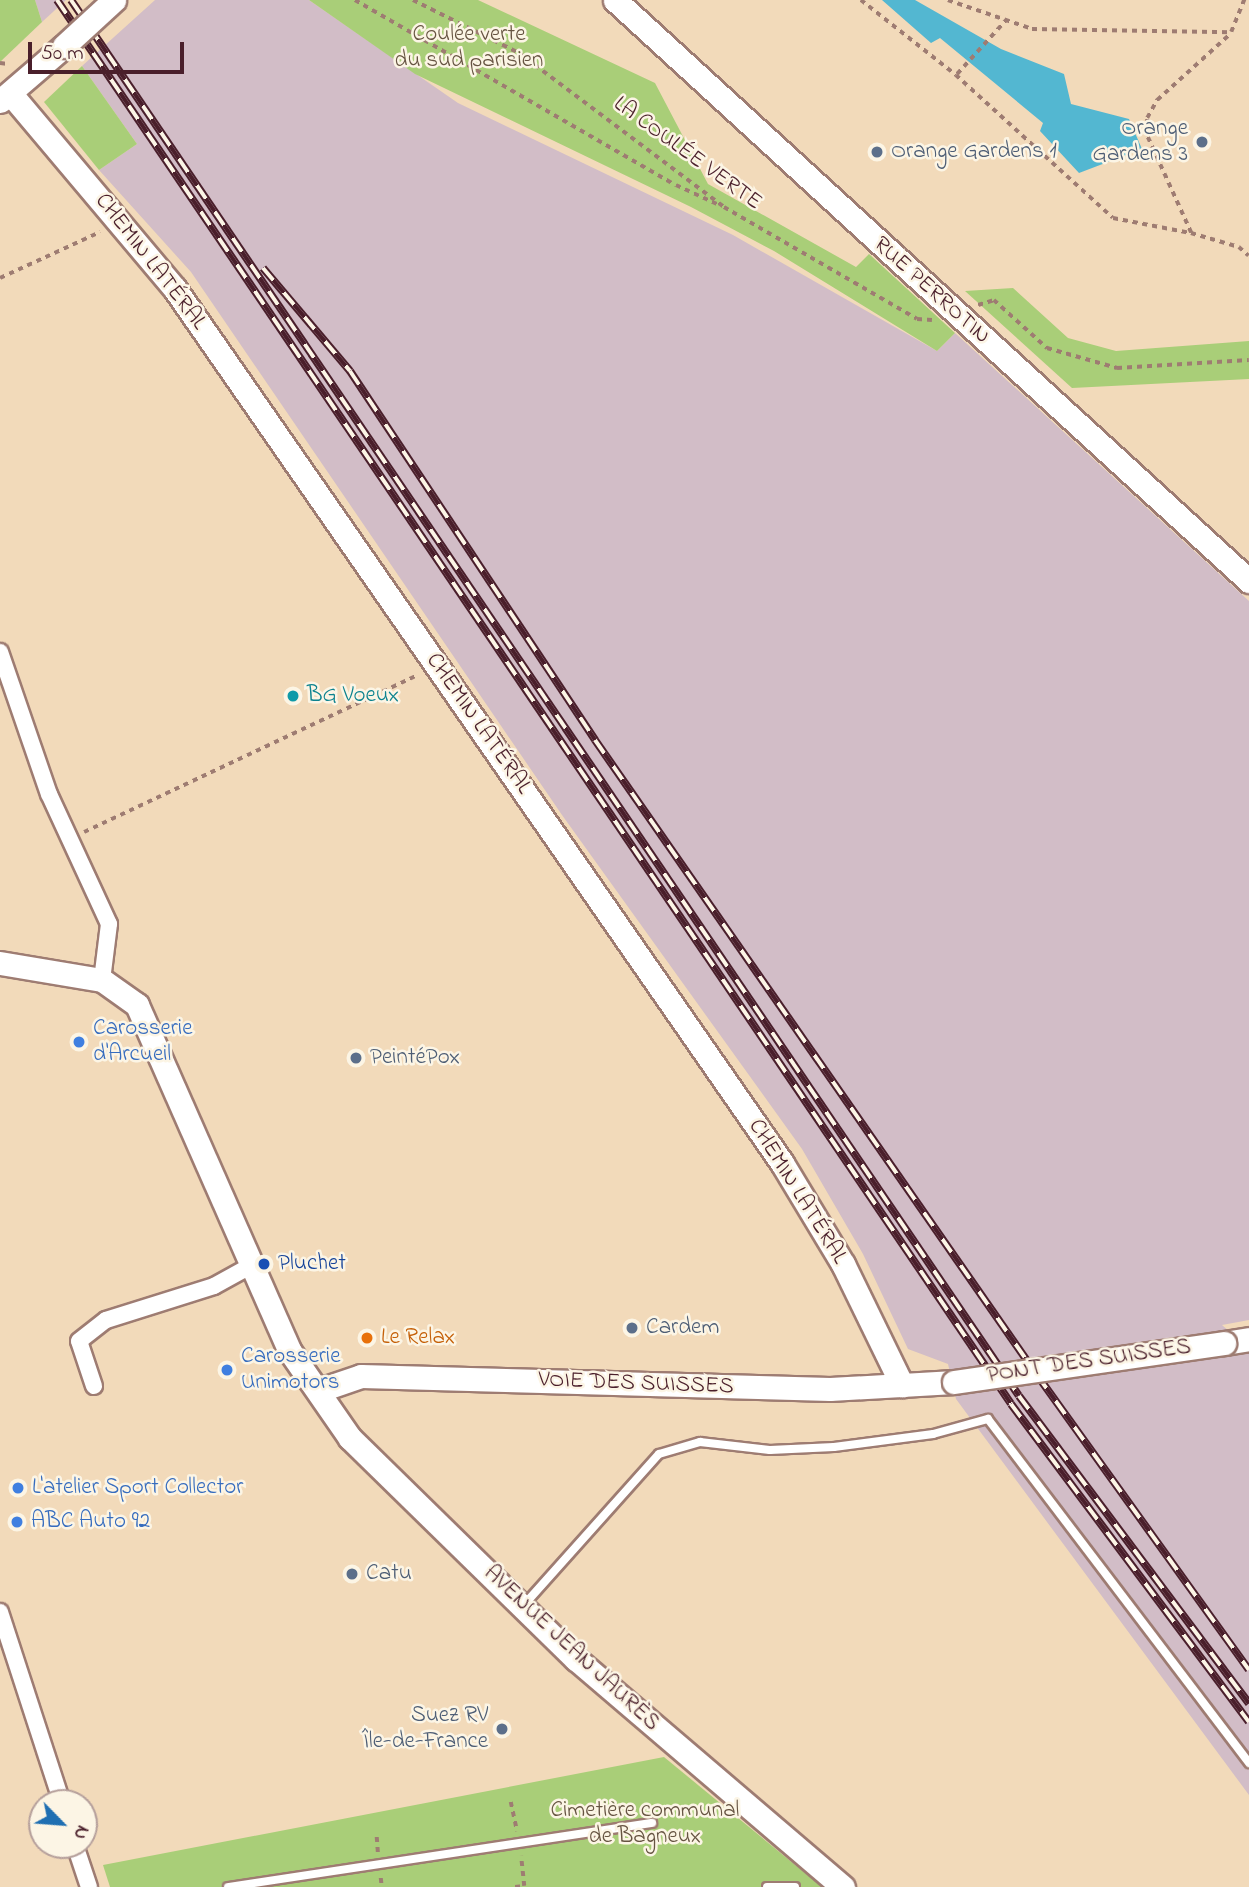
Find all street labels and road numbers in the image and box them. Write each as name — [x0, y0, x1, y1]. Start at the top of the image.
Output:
street label: LA COULÉE VERTE — [607, 91, 767, 217]
street label: CHEMIN LATÉRAL — [88, 188, 212, 336]
street label: RUE PERROTIN — [867, 231, 995, 351]
street label: CHEMIN LATÉRAL — [419, 648, 537, 800]
street label: CHEMIN LATÉRAL — [741, 1114, 853, 1270]
street label: PONT DES SUISSES — [985, 1334, 1193, 1390]
street label: VOIE DES SUISSES — [538, 1367, 734, 1401]
street label: AVENUE JEAN JAURÈS — [477, 1560, 665, 1738]

